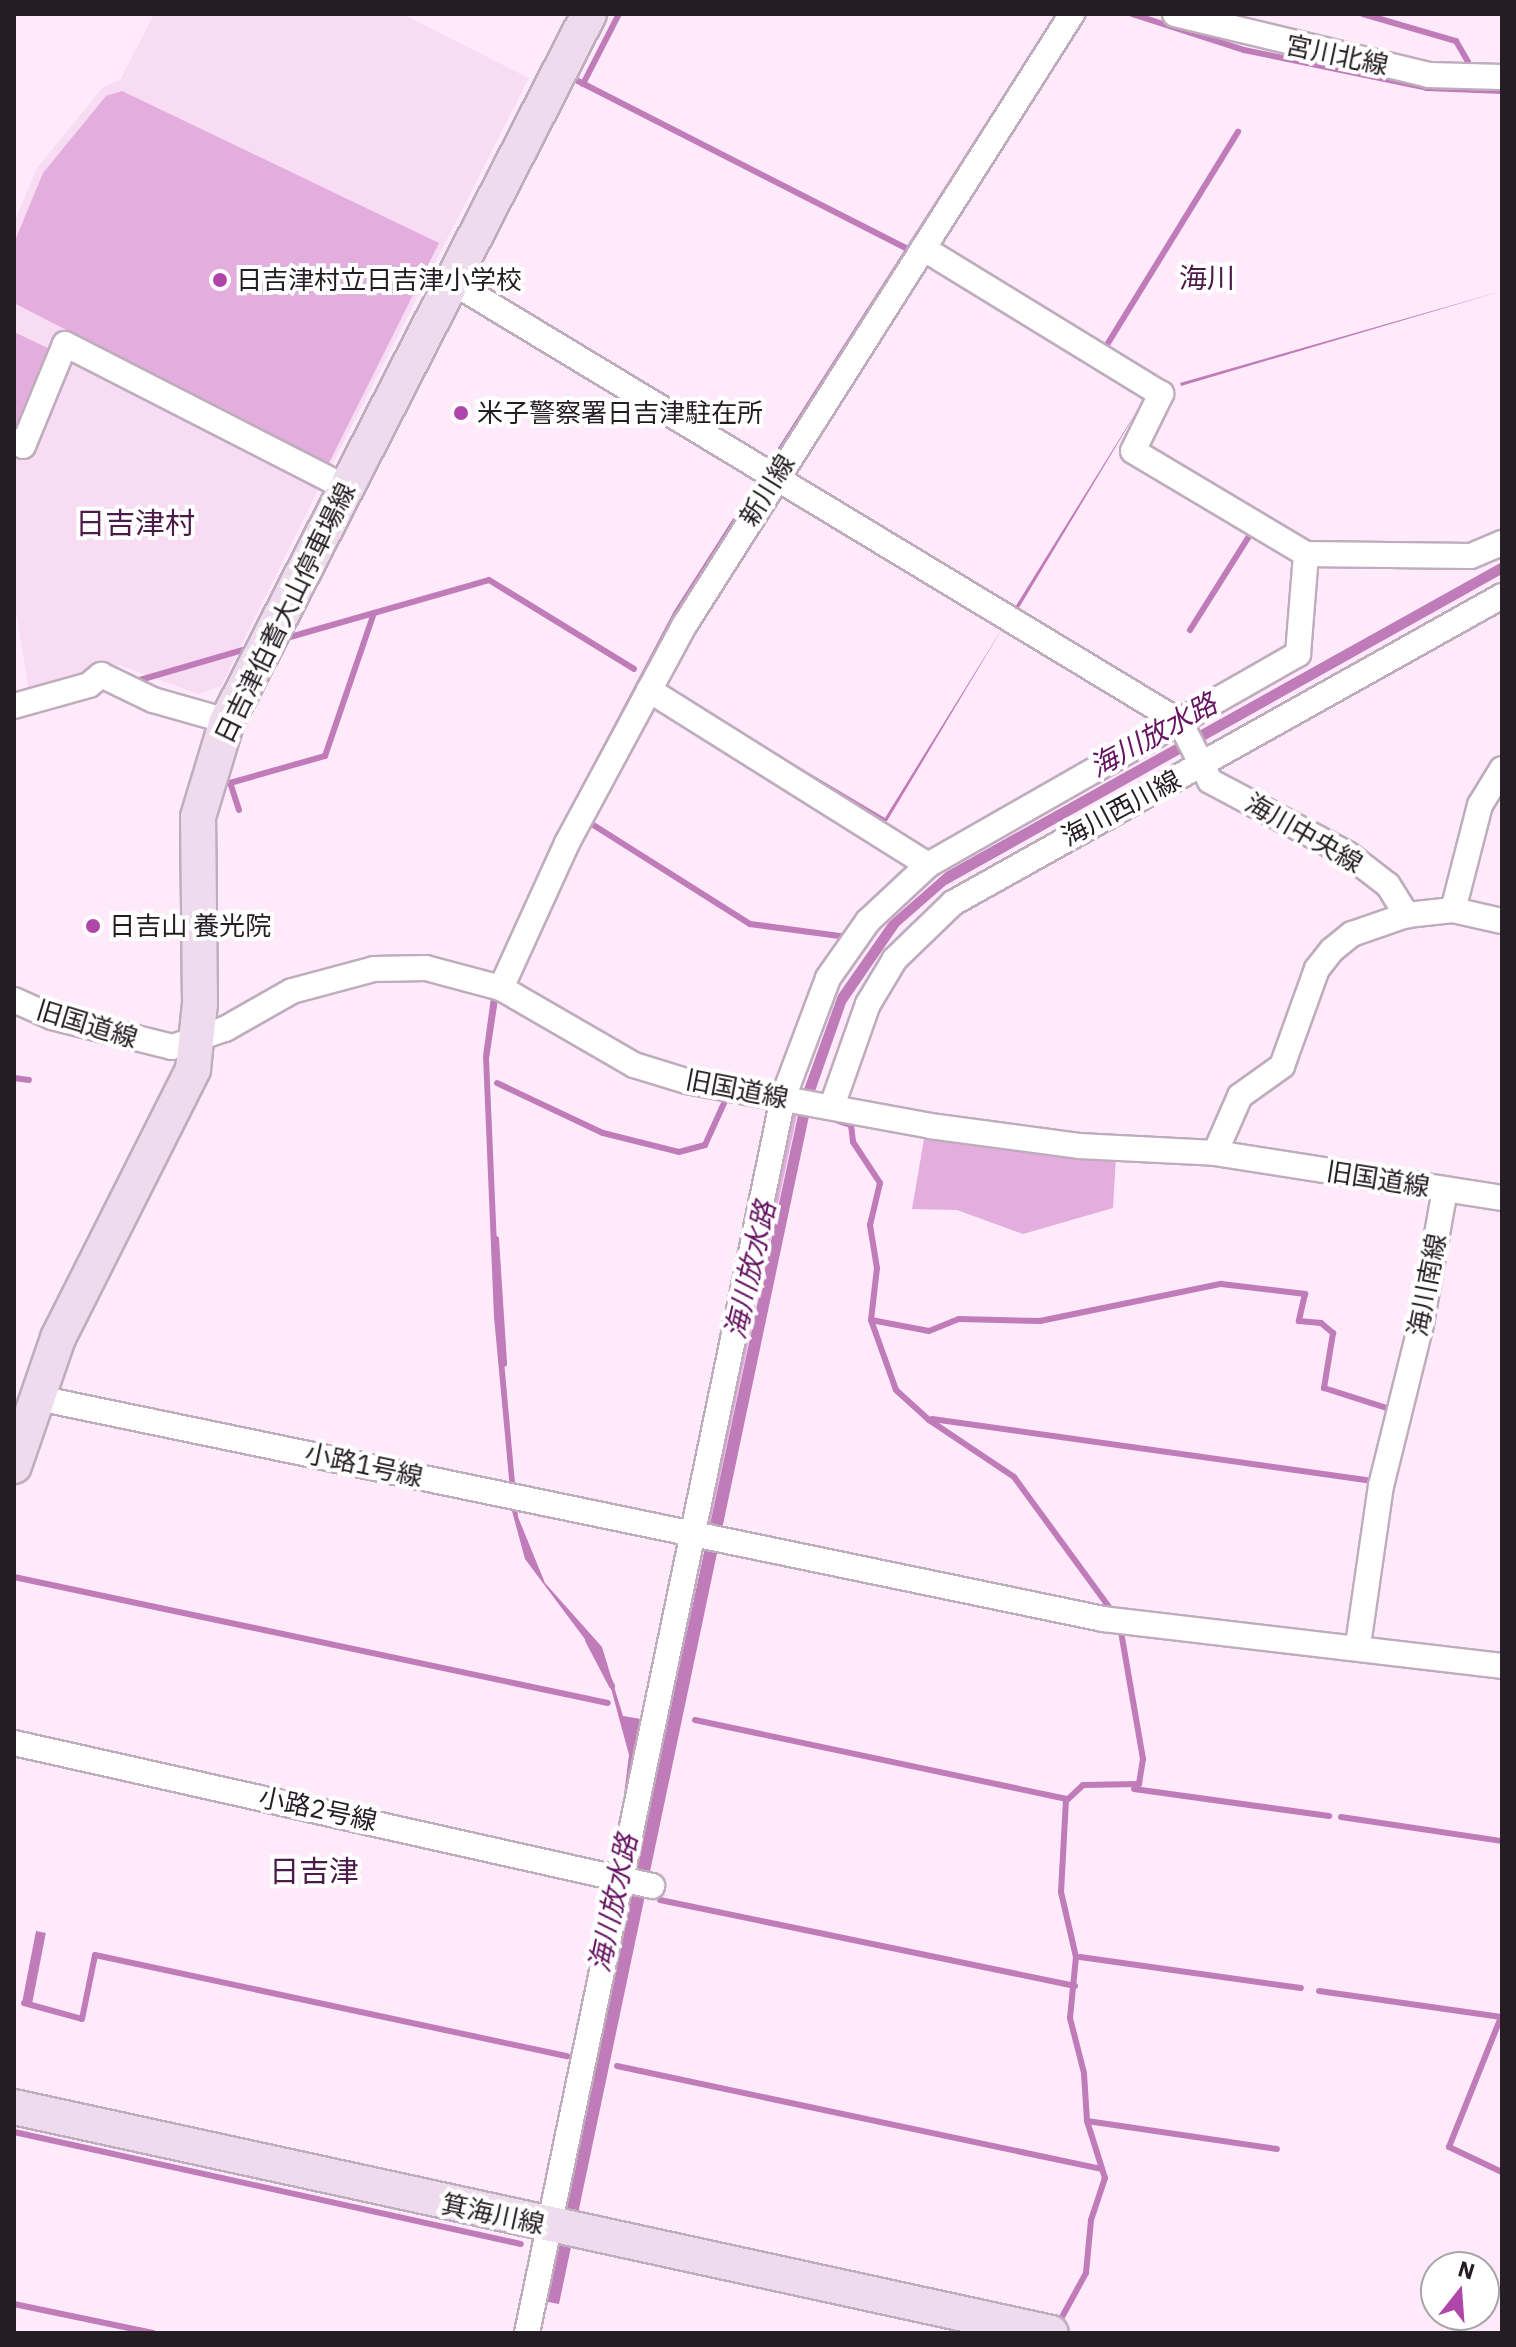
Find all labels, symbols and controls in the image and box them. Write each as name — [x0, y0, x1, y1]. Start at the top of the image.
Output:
street label: 宮川北線 — [1283, 29, 1391, 81]
district label: 海川 — [1179, 261, 1235, 295]
place label: 日吉津村立日吉津小学校 — [236, 264, 522, 296]
marker: 日吉津村立日吉津小学校 — [211, 271, 229, 289]
place label: 米子警察署日吉津駐在所 — [477, 397, 763, 429]
marker: 米子警察署日吉津駐在所 — [452, 404, 470, 422]
street label: 新川線 — [733, 449, 801, 531]
street label: 日吉津伯耆大山停車場線 — [208, 478, 362, 748]
district label: 日吉津村 — [75, 505, 195, 541]
water label: 海川放水路 — [1084, 686, 1222, 784]
street label: 海川西川線 — [1056, 764, 1186, 852]
street label: 海川中央線 — [1240, 787, 1368, 879]
place label: 日吉山 養光院 — [109, 910, 271, 942]
marker: 日吉山 養光院 — [84, 917, 102, 935]
street label: 旧国道線 — [33, 994, 141, 1054]
street label: 旧国道線 — [683, 1064, 791, 1114]
street label: 旧国道線 — [1324, 1155, 1432, 1203]
water label: 海川放水路 — [718, 1198, 782, 1342]
street label: 海川南線 — [1402, 1231, 1452, 1339]
street label: 小路1号線 — [302, 1437, 426, 1493]
street label: 小路2号線 — [256, 1781, 380, 1837]
water label: 海川放水路 — [582, 1831, 644, 1975]
district label: 日吉津 — [269, 1853, 359, 1889]
street label: 箕海川線 — [439, 2188, 547, 2240]
north arrow — [1420, 2251, 1500, 2331]
text: N — [1455, 2253, 1478, 2286]

